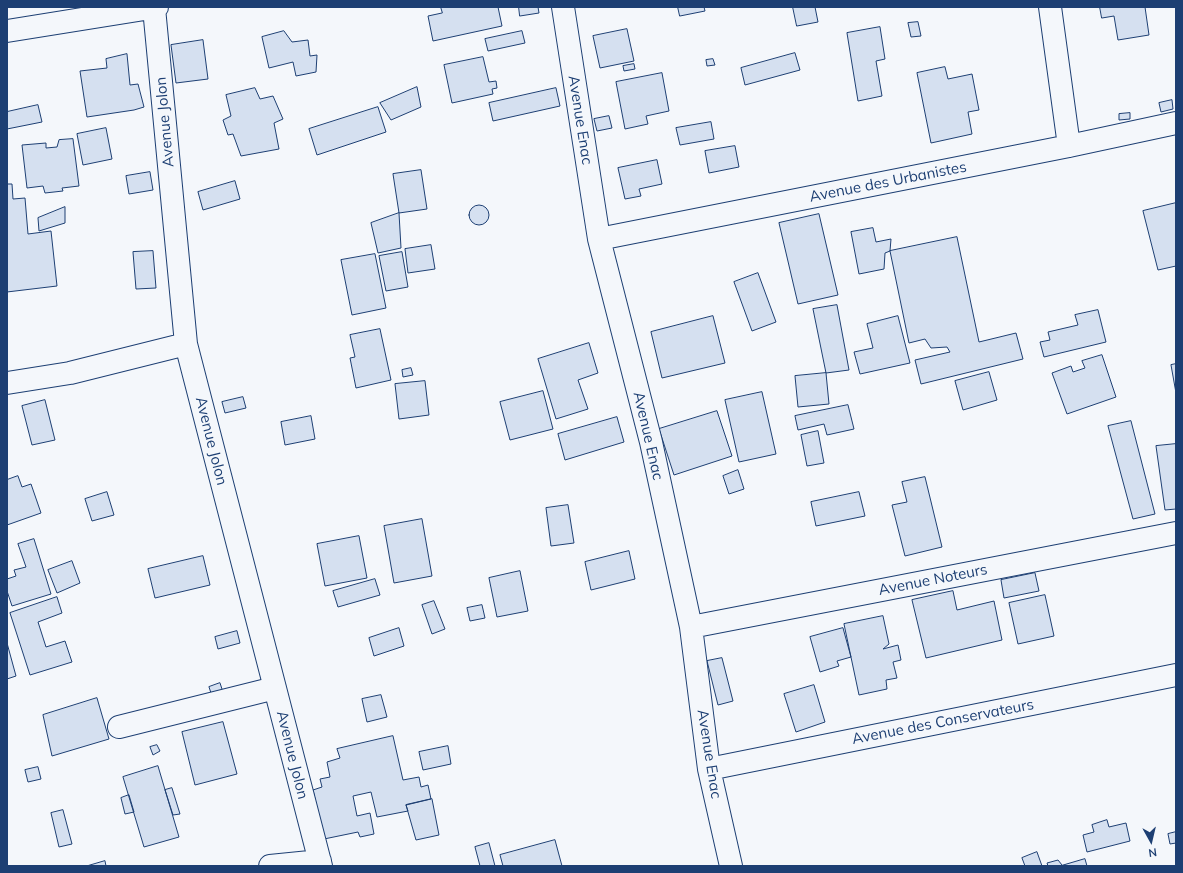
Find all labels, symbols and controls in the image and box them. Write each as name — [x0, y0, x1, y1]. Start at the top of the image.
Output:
street label: Avenue Enac — [564, 74, 596, 166]
street label: Avenue Jolon — [152, 76, 178, 168]
street label: Avenue des Urbanistes — [808, 158, 968, 206]
street label: Avenue Enac — [629, 390, 667, 482]
street label: Avenue Jolon — [191, 395, 231, 487]
street label: Avenue Noteurs — [877, 561, 989, 599]
street label: Avenue des Conservateurs — [851, 696, 1035, 748]
street label: Avenue Enac — [693, 708, 725, 800]
street label: Avenue Jolon — [272, 709, 312, 801]
north arrow — [1131, 821, 1171, 861]
text: N — [1148, 845, 1158, 860]

